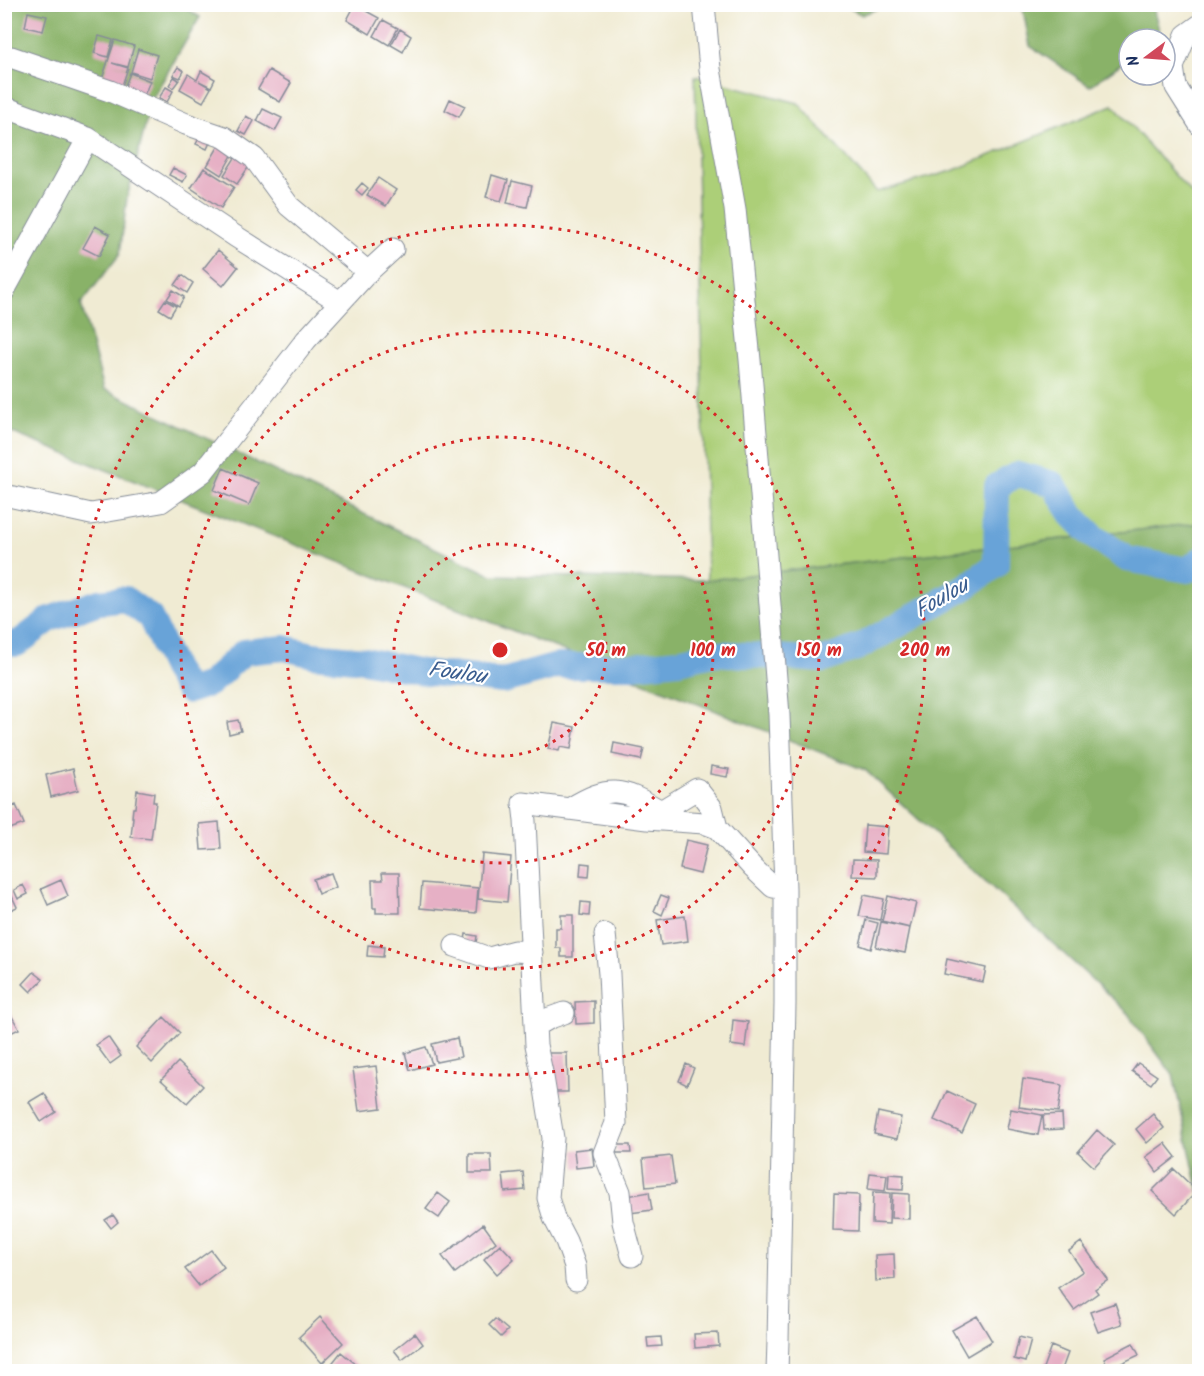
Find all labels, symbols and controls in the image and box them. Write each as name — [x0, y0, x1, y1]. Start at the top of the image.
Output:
north arrow — [1117, 27, 1177, 87]
text: N — [1121, 52, 1147, 69]
water label: Foulou — [908, 568, 978, 629]
text: 50 m — [585, 637, 626, 666]
text: 100 m — [690, 637, 736, 666]
text: 150 m — [796, 637, 842, 666]
text: 200 m — [900, 637, 951, 666]
centre of rings — [490, 640, 510, 660]
water label: Foulou — [426, 653, 491, 696]

